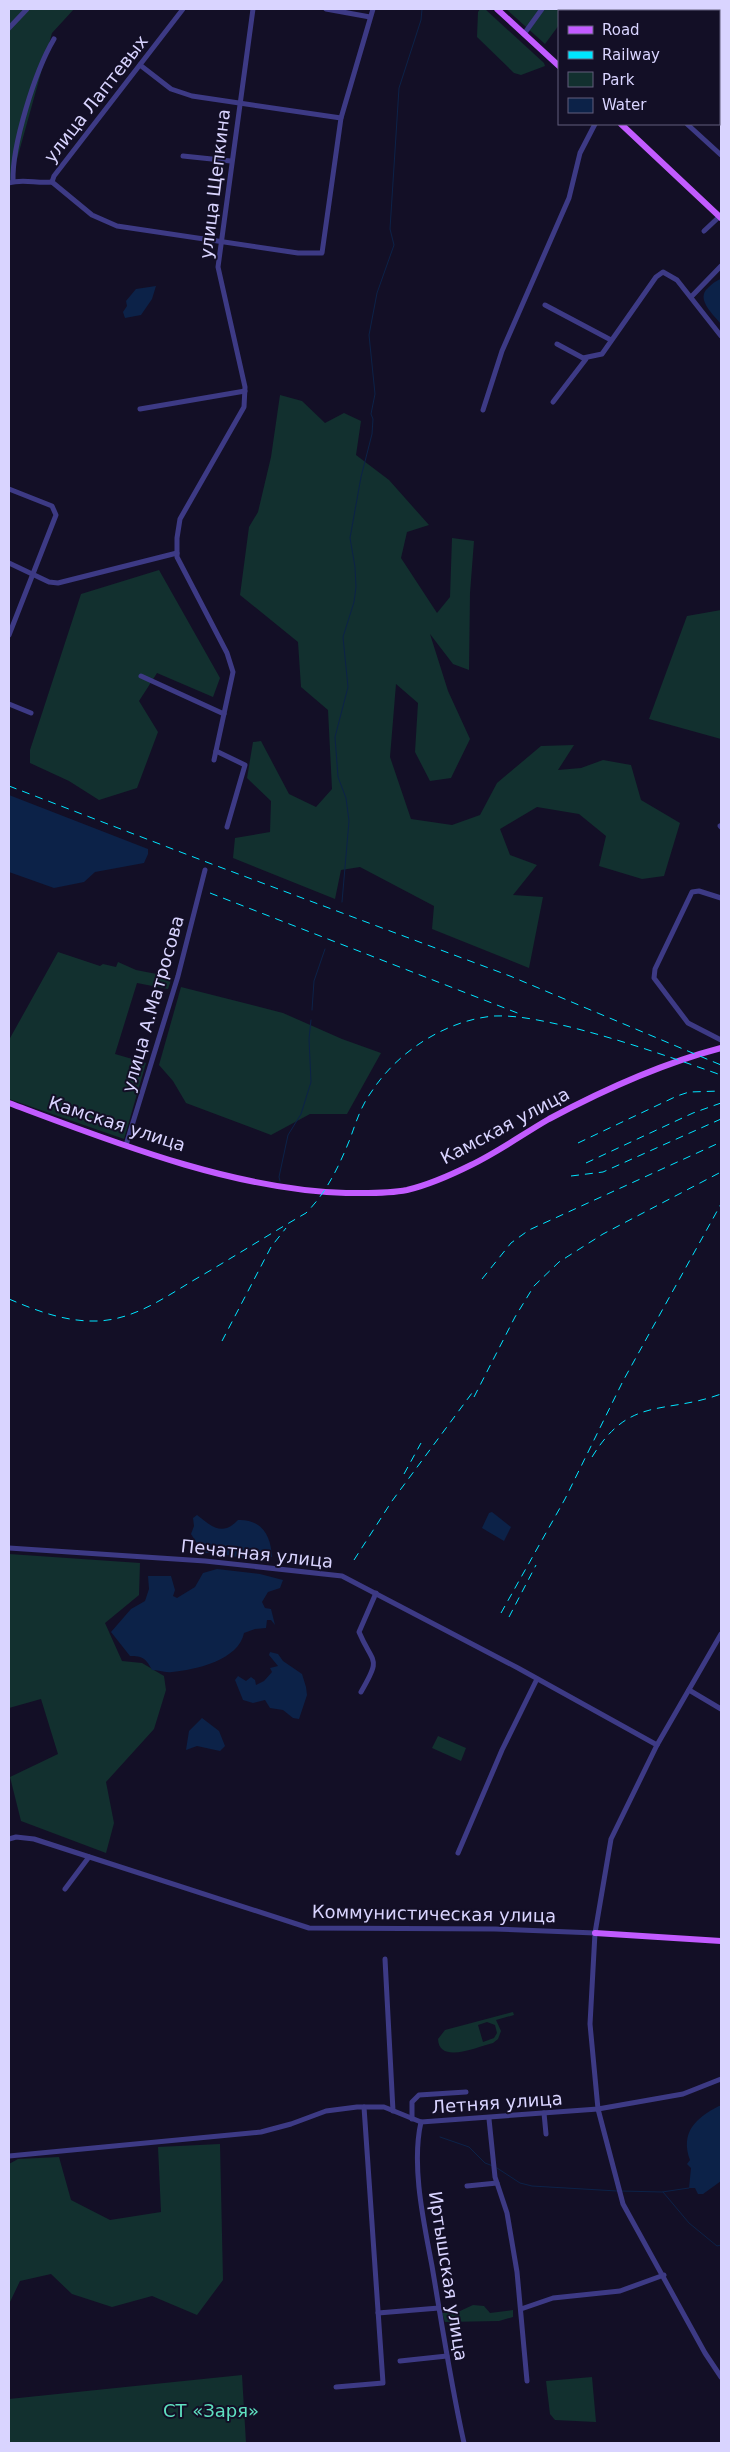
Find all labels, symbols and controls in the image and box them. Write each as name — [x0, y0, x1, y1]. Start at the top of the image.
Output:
legend — [558, 10, 720, 125]
text: Road — [602, 21, 640, 39]
street label: улица Лаптевых — [39, 30, 152, 167]
text: Railway — [602, 46, 660, 64]
text: Park — [602, 71, 635, 89]
text: Water — [602, 96, 647, 114]
street label: улица Щепкина — [195, 108, 234, 260]
street label: улица А.Матросова — [117, 913, 188, 1095]
street label: Камская улица — [437, 1083, 573, 1168]
street label: Камская улица — [46, 1091, 188, 1156]
street label: Печатная улица — [180, 1535, 334, 1572]
street label: Коммунистическая улица — [312, 1901, 556, 1926]
street label: Летняя улица — [431, 2087, 563, 2118]
street label: Иртышская улица — [425, 2190, 472, 2362]
park label: СТ «Заря» — [163, 2400, 259, 2421]

